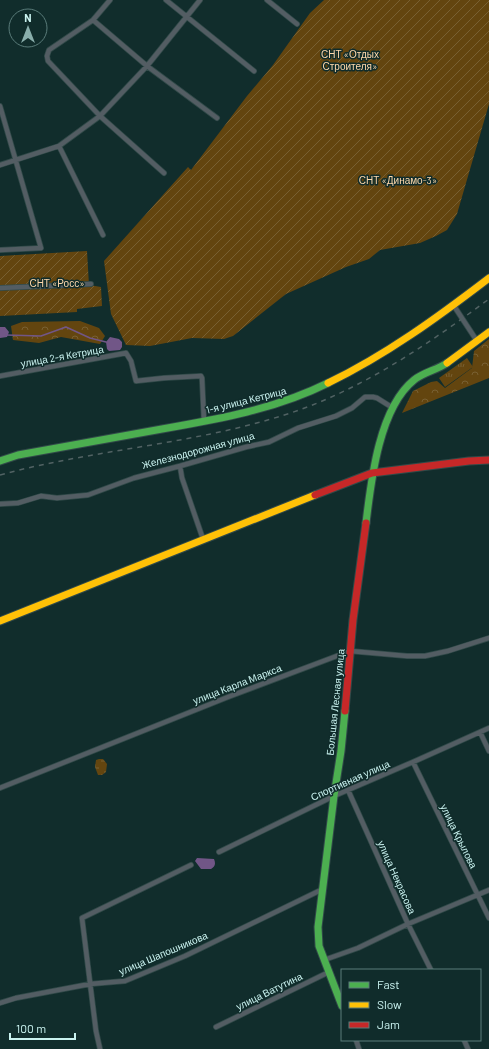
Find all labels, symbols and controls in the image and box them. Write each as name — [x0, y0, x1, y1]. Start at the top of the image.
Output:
north arrow — [8, 8, 48, 48]
text: N — [24, 11, 32, 24]
park label: СНТ «Отдых Строителя» — [321, 48, 379, 72]
park label: СНТ «Динамо-3» — [359, 174, 437, 186]
park label: СНТ «Росс» — [29, 277, 85, 289]
street label: улица 2-я Кетрица — [19, 343, 105, 369]
street label: 1-я улица Кетрица — [205, 384, 288, 416]
street label: Железнодорожная улица — [140, 429, 256, 471]
street label: Большая Лесная улица — [323, 648, 347, 756]
street label: улица Карла Маркса — [191, 661, 283, 706]
street label: Спортивная улица — [309, 757, 392, 803]
street label: улица Крылова — [438, 802, 480, 871]
street label: улица Некрасова — [375, 838, 419, 916]
street label: улица Шапошникова — [117, 929, 210, 977]
legend — [341, 969, 481, 1041]
street label: улица Ватутина — [234, 970, 305, 1012]
text: Fast — [377, 977, 400, 991]
text: Slow — [377, 997, 402, 1011]
scale bar — [10, 1015, 75, 1041]
text: Jam — [377, 1017, 400, 1031]
text: 100 m — [16, 1021, 46, 1035]

